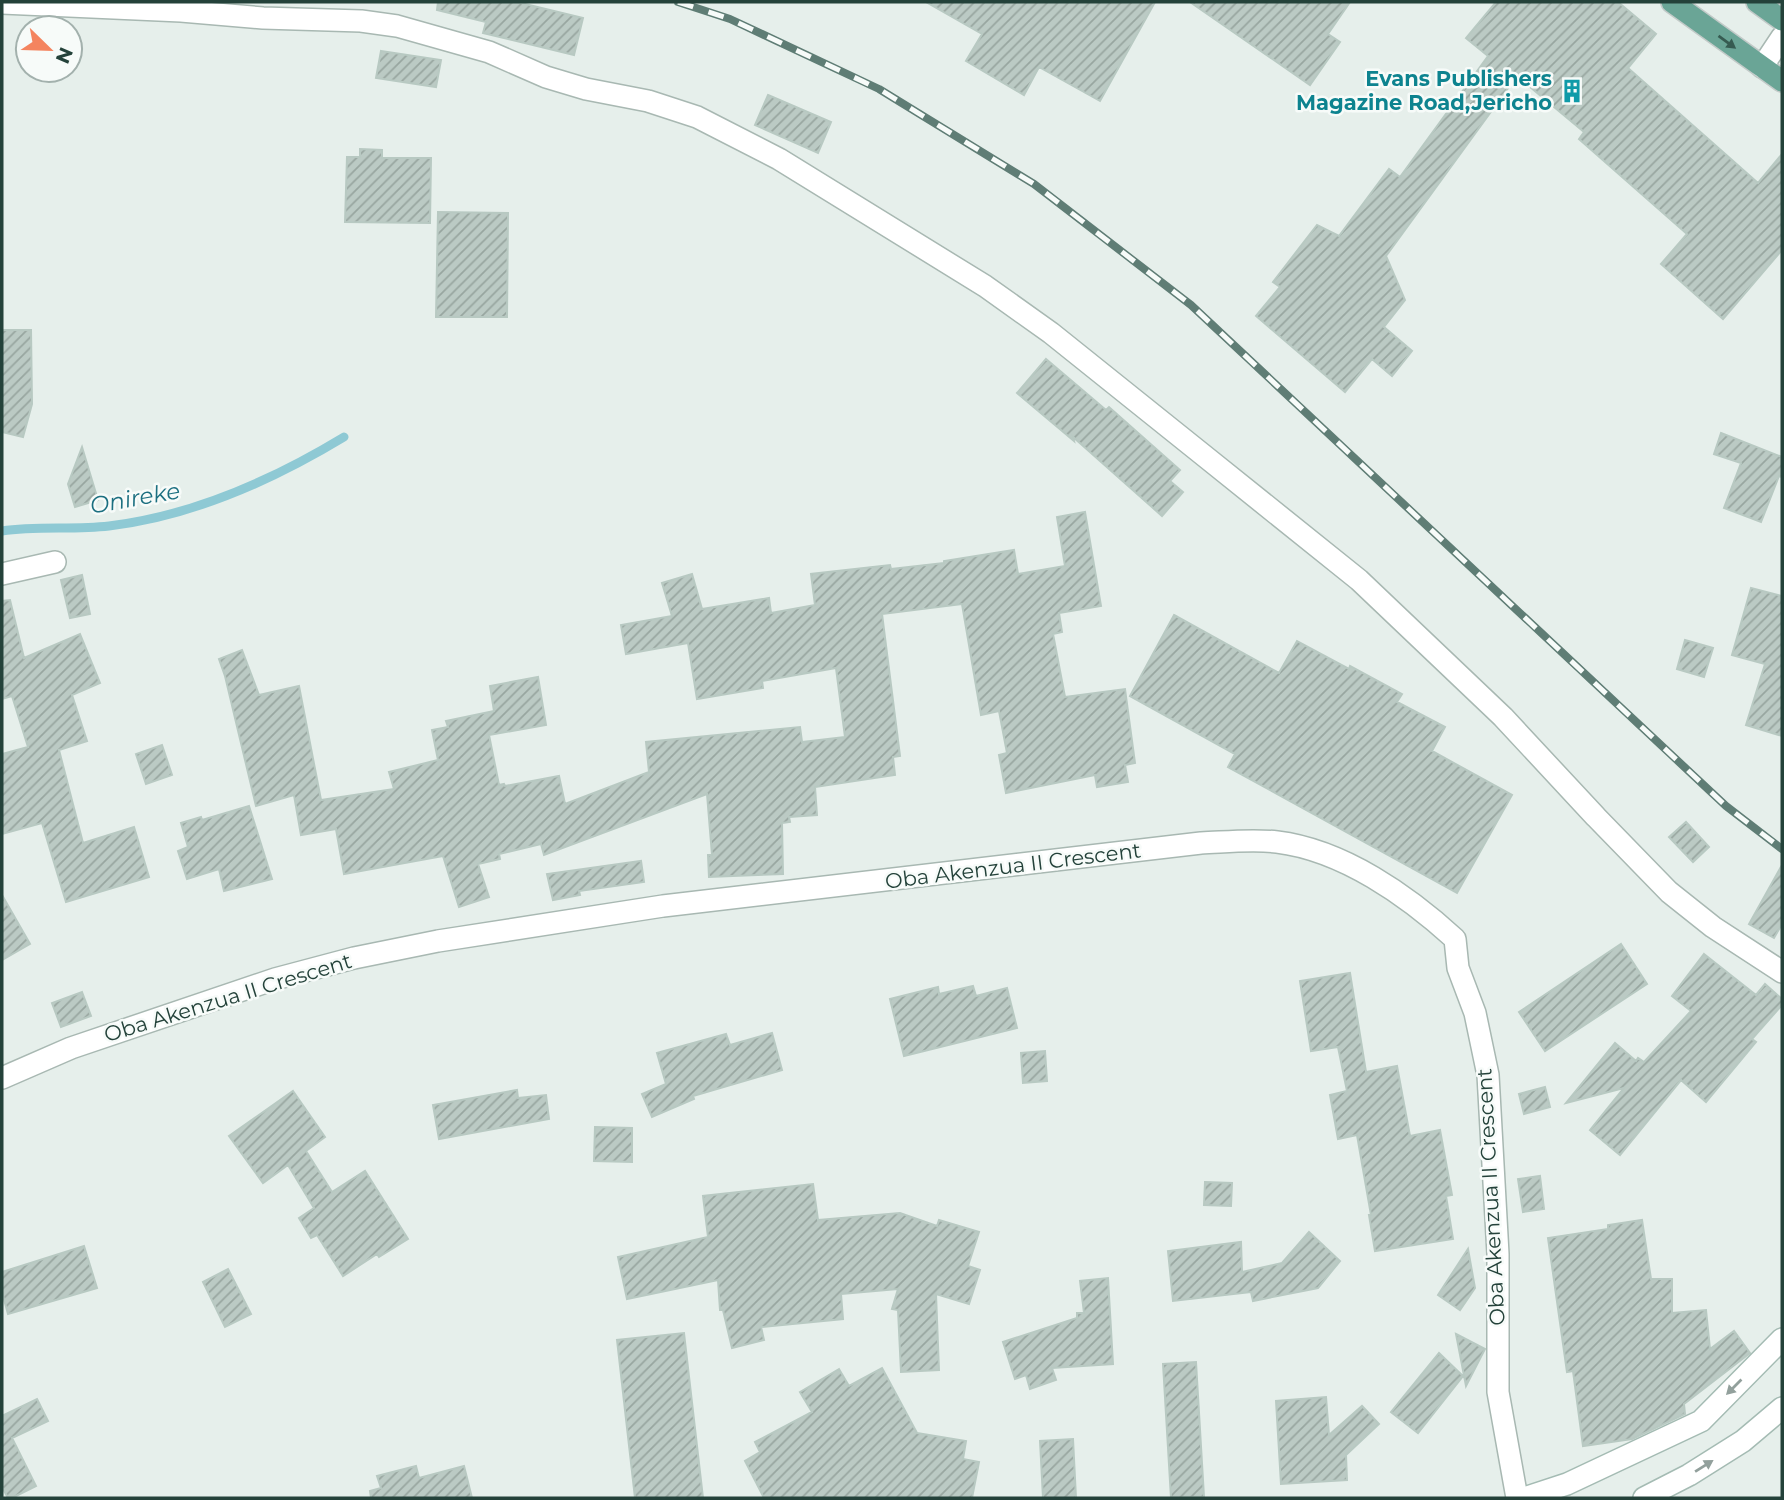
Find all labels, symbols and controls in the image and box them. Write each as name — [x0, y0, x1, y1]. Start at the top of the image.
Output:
north arrow — [14, 14, 84, 84]
one-way arrow — [1718, 35, 1736, 49]
text: N — [51, 44, 78, 67]
place label: Evans Publishers Magazine Road,Jericho — [1296, 66, 1552, 115]
building icon: Evans Publishers Magazine Road,Jericho — [1558, 77, 1586, 105]
water label: Onireke — [88, 476, 182, 520]
street label: Oba Akenzua II Crescent — [884, 837, 1142, 894]
street label: Oba Akenzua II Crescent — [101, 948, 355, 1047]
street label: Oba Akenzua II Crescent — [1471, 1068, 1510, 1326]
one-way arrow — [1727, 1378, 1743, 1395]
one-way arrow — [1694, 1459, 1714, 1472]

